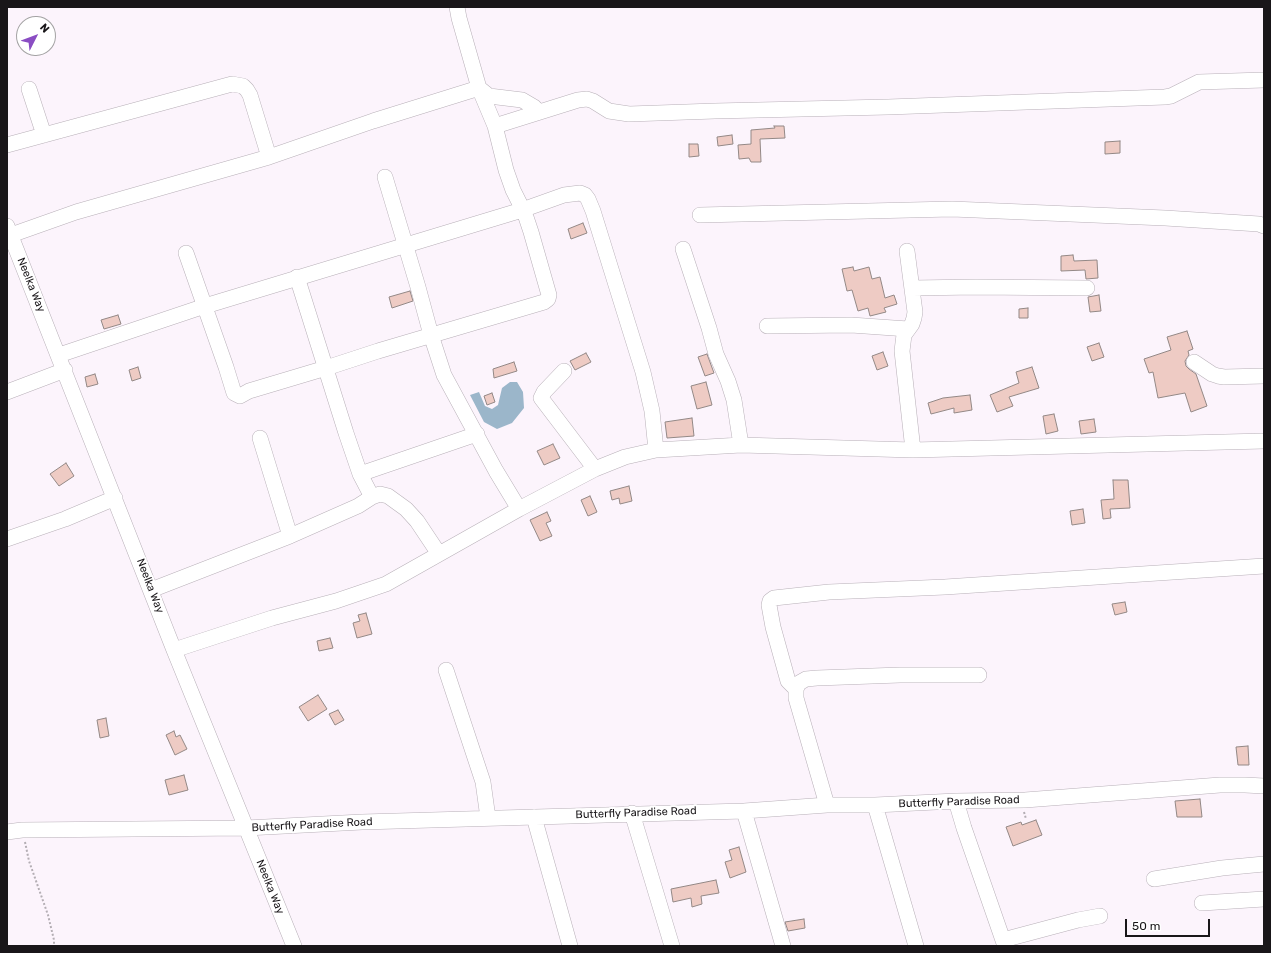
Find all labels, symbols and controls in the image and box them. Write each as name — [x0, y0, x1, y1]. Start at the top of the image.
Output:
north arrow — [16, 16, 56, 56]
text: N — [37, 21, 52, 36]
street label: Neelka Way — [14, 256, 48, 314]
street label: Neelka Way — [134, 557, 166, 615]
street label: Butterfly Paradise Road — [898, 793, 1020, 811]
street label: Butterfly Paradise Road — [575, 804, 697, 822]
street label: Butterfly Paradise Road — [251, 815, 373, 835]
street label: Neelka Way — [253, 858, 287, 916]
scale bar — [1127, 911, 1212, 937]
text: 50 m — [1132, 919, 1160, 933]

